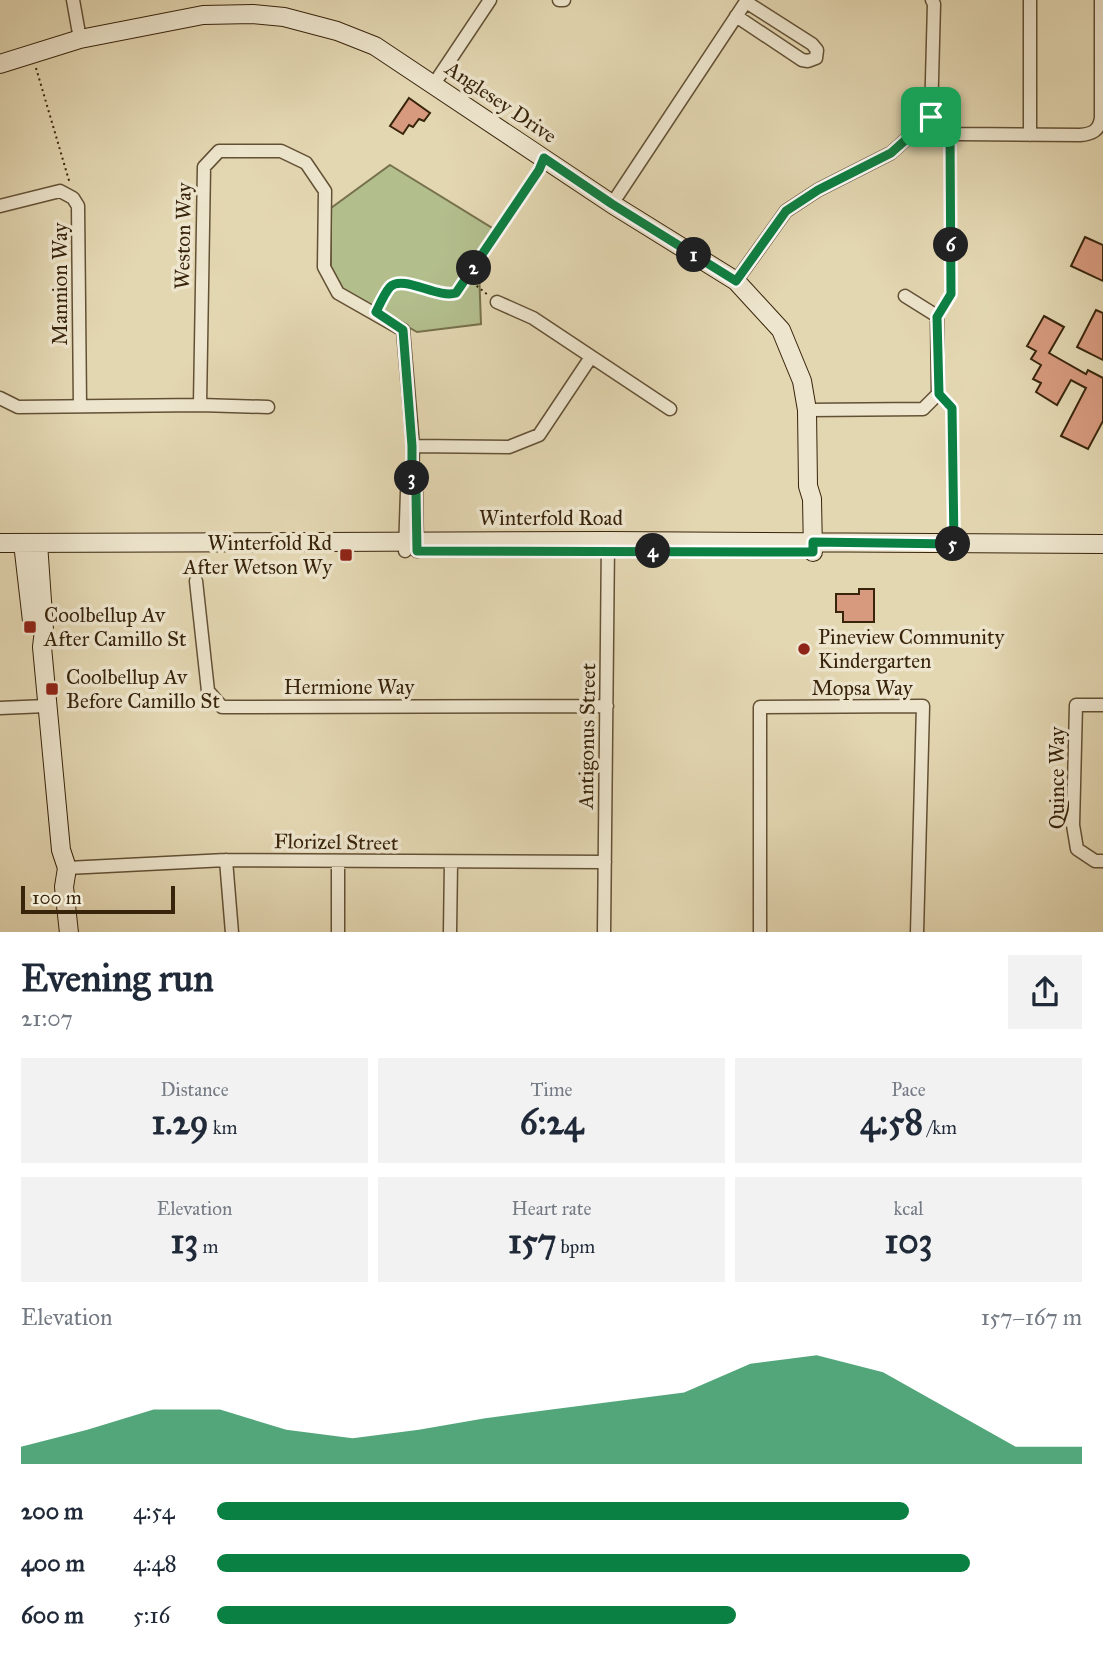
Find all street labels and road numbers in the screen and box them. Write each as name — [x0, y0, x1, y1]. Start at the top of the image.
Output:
street label: Anglesey Drive — [439, 55, 562, 149]
street label: Weston Way — [169, 181, 197, 290]
street label: Mannion Way — [47, 221, 73, 345]
street label: Winterfold Road — [479, 505, 623, 531]
street label: Antigonus Street — [573, 662, 601, 810]
street label: Hermione Way — [284, 674, 415, 700]
street label: Mopsa Way — [811, 675, 914, 701]
street label: Quince Way — [1044, 726, 1070, 829]
street label: Florizel Street — [274, 828, 399, 856]

